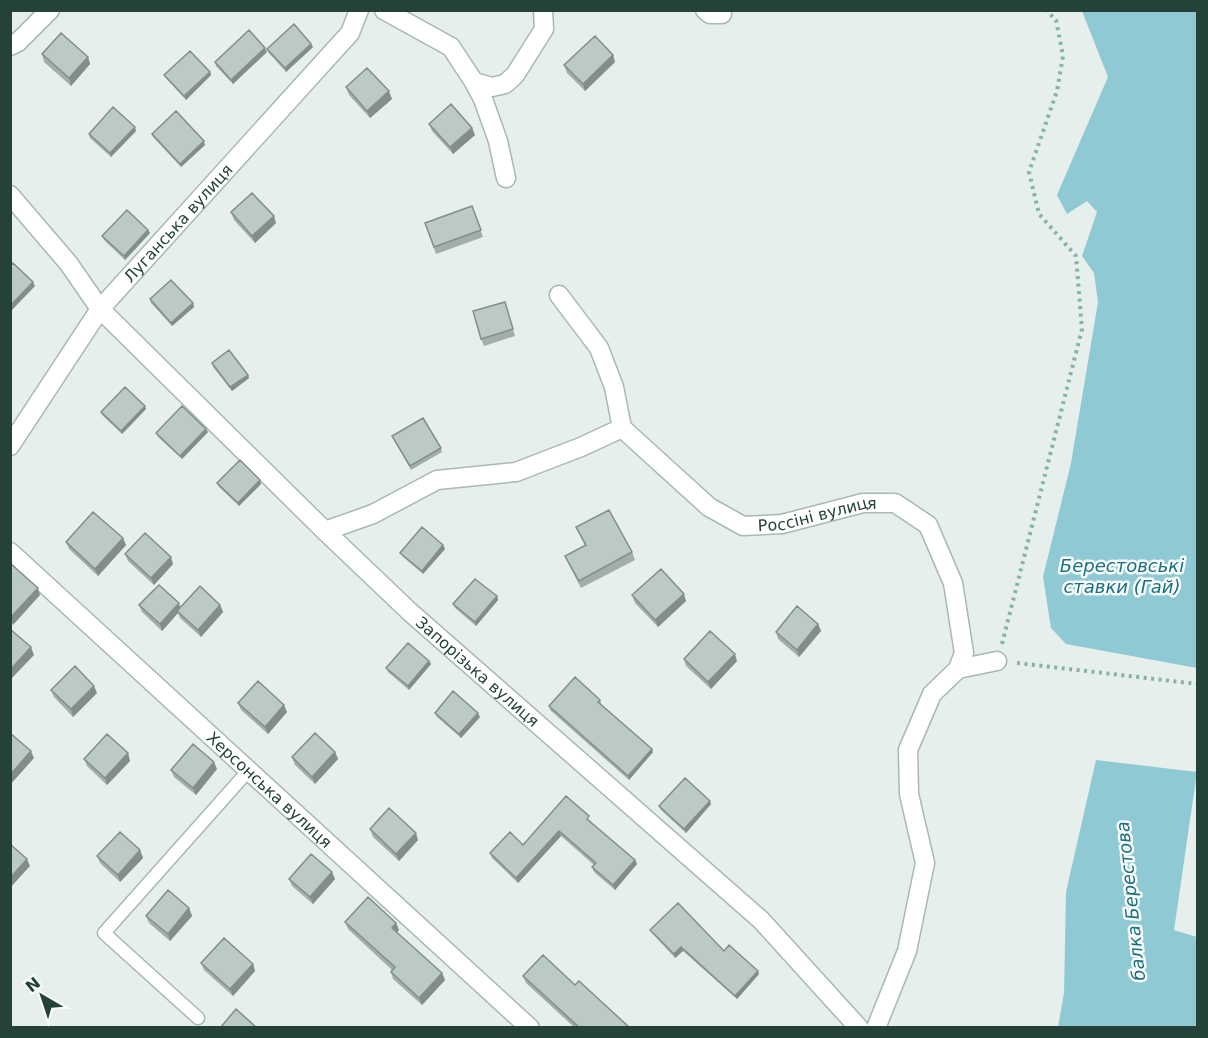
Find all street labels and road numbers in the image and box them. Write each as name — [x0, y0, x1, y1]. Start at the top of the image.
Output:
street label: Луганська вулиця — [120, 160, 237, 286]
street label: Россіні вулиця — [757, 493, 877, 535]
street label: Запорізька вулиця — [412, 613, 543, 731]
street label: Херсонська вулиця — [203, 728, 336, 852]

